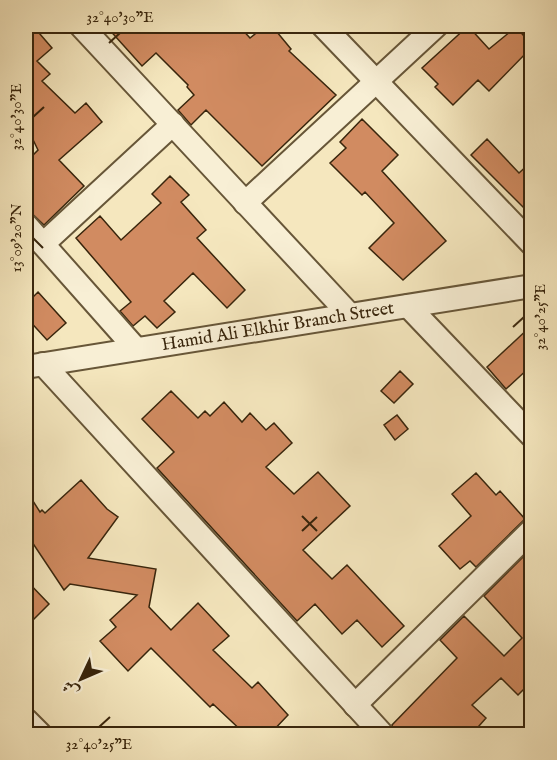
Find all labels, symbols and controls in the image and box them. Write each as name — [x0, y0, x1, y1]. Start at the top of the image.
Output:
text: 32°40'30"E — [86, 8, 154, 27]
text: 32°40'30"E — [7, 83, 26, 151]
text: 13°09'20"N — [7, 204, 26, 272]
text: 32°40'25"E — [531, 284, 550, 350]
street label: Hamid Ali Elkhir Branch Street — [160, 297, 396, 357]
north arrow — [51, 649, 111, 709]
text: ش — [59, 675, 84, 701]
text: 32°40'25"E — [66, 735, 132, 754]

